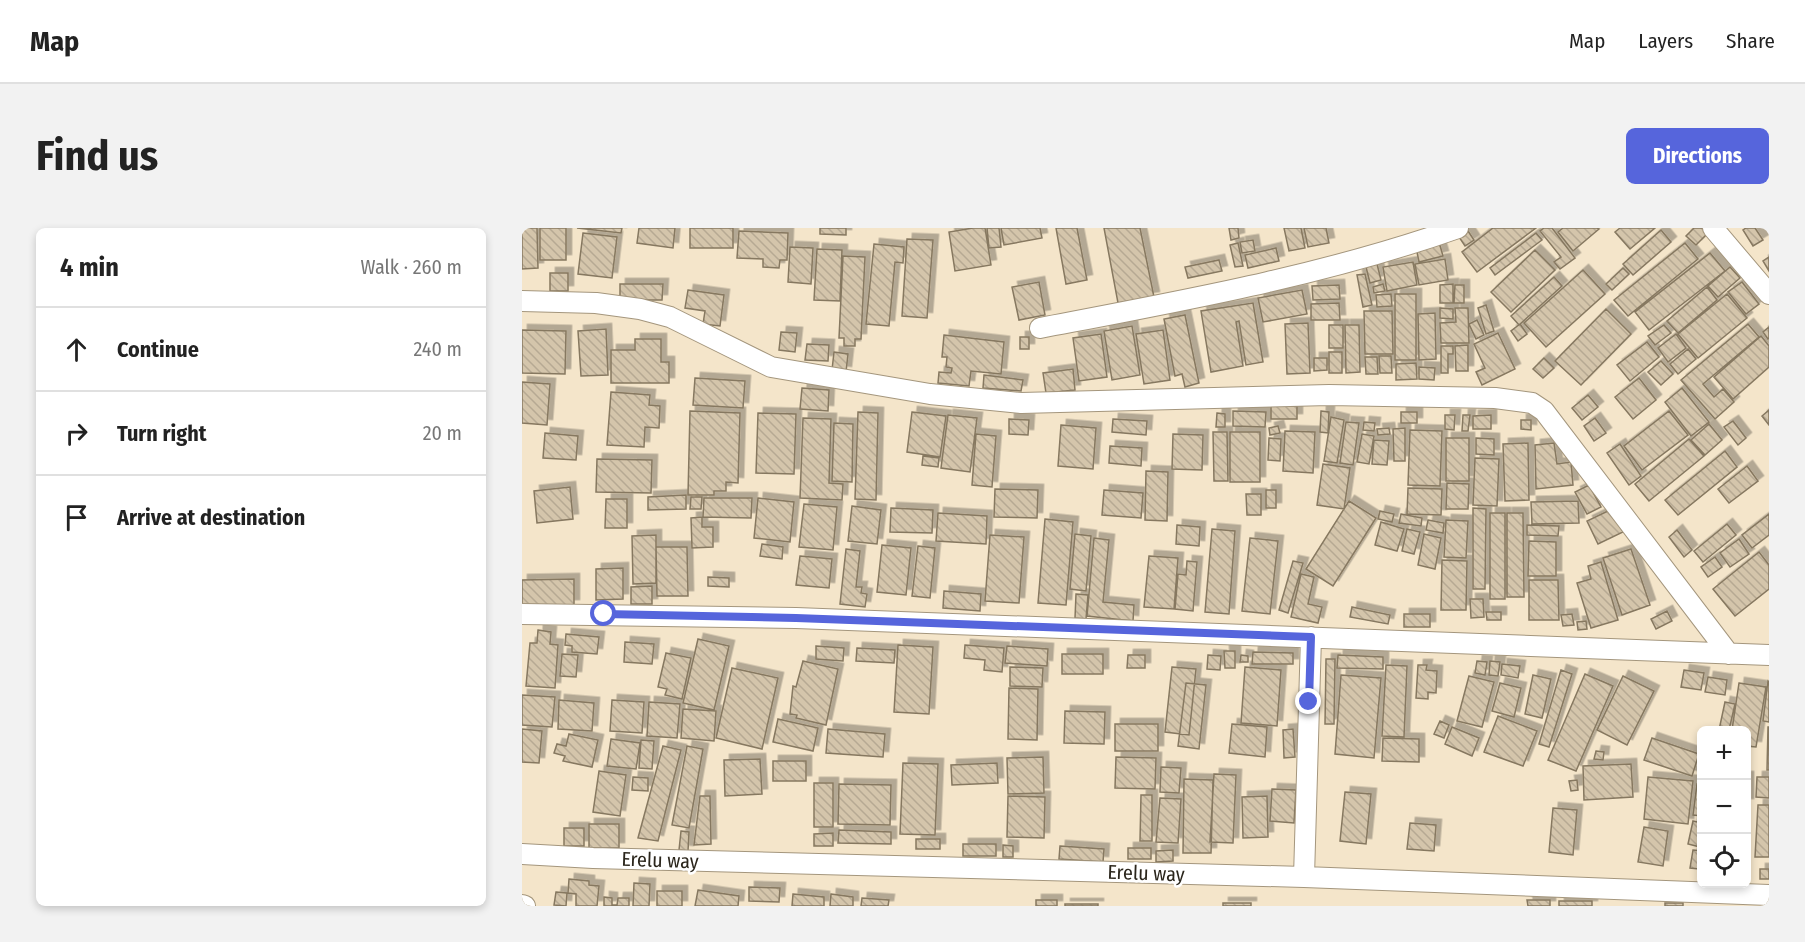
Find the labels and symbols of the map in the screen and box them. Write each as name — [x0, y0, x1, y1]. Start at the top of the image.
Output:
route start — [590, 600, 616, 626]
route end — [1295, 688, 1321, 714]
street label: Erelu way — [621, 847, 699, 873]
street label: Erelu way — [1107, 860, 1185, 886]

